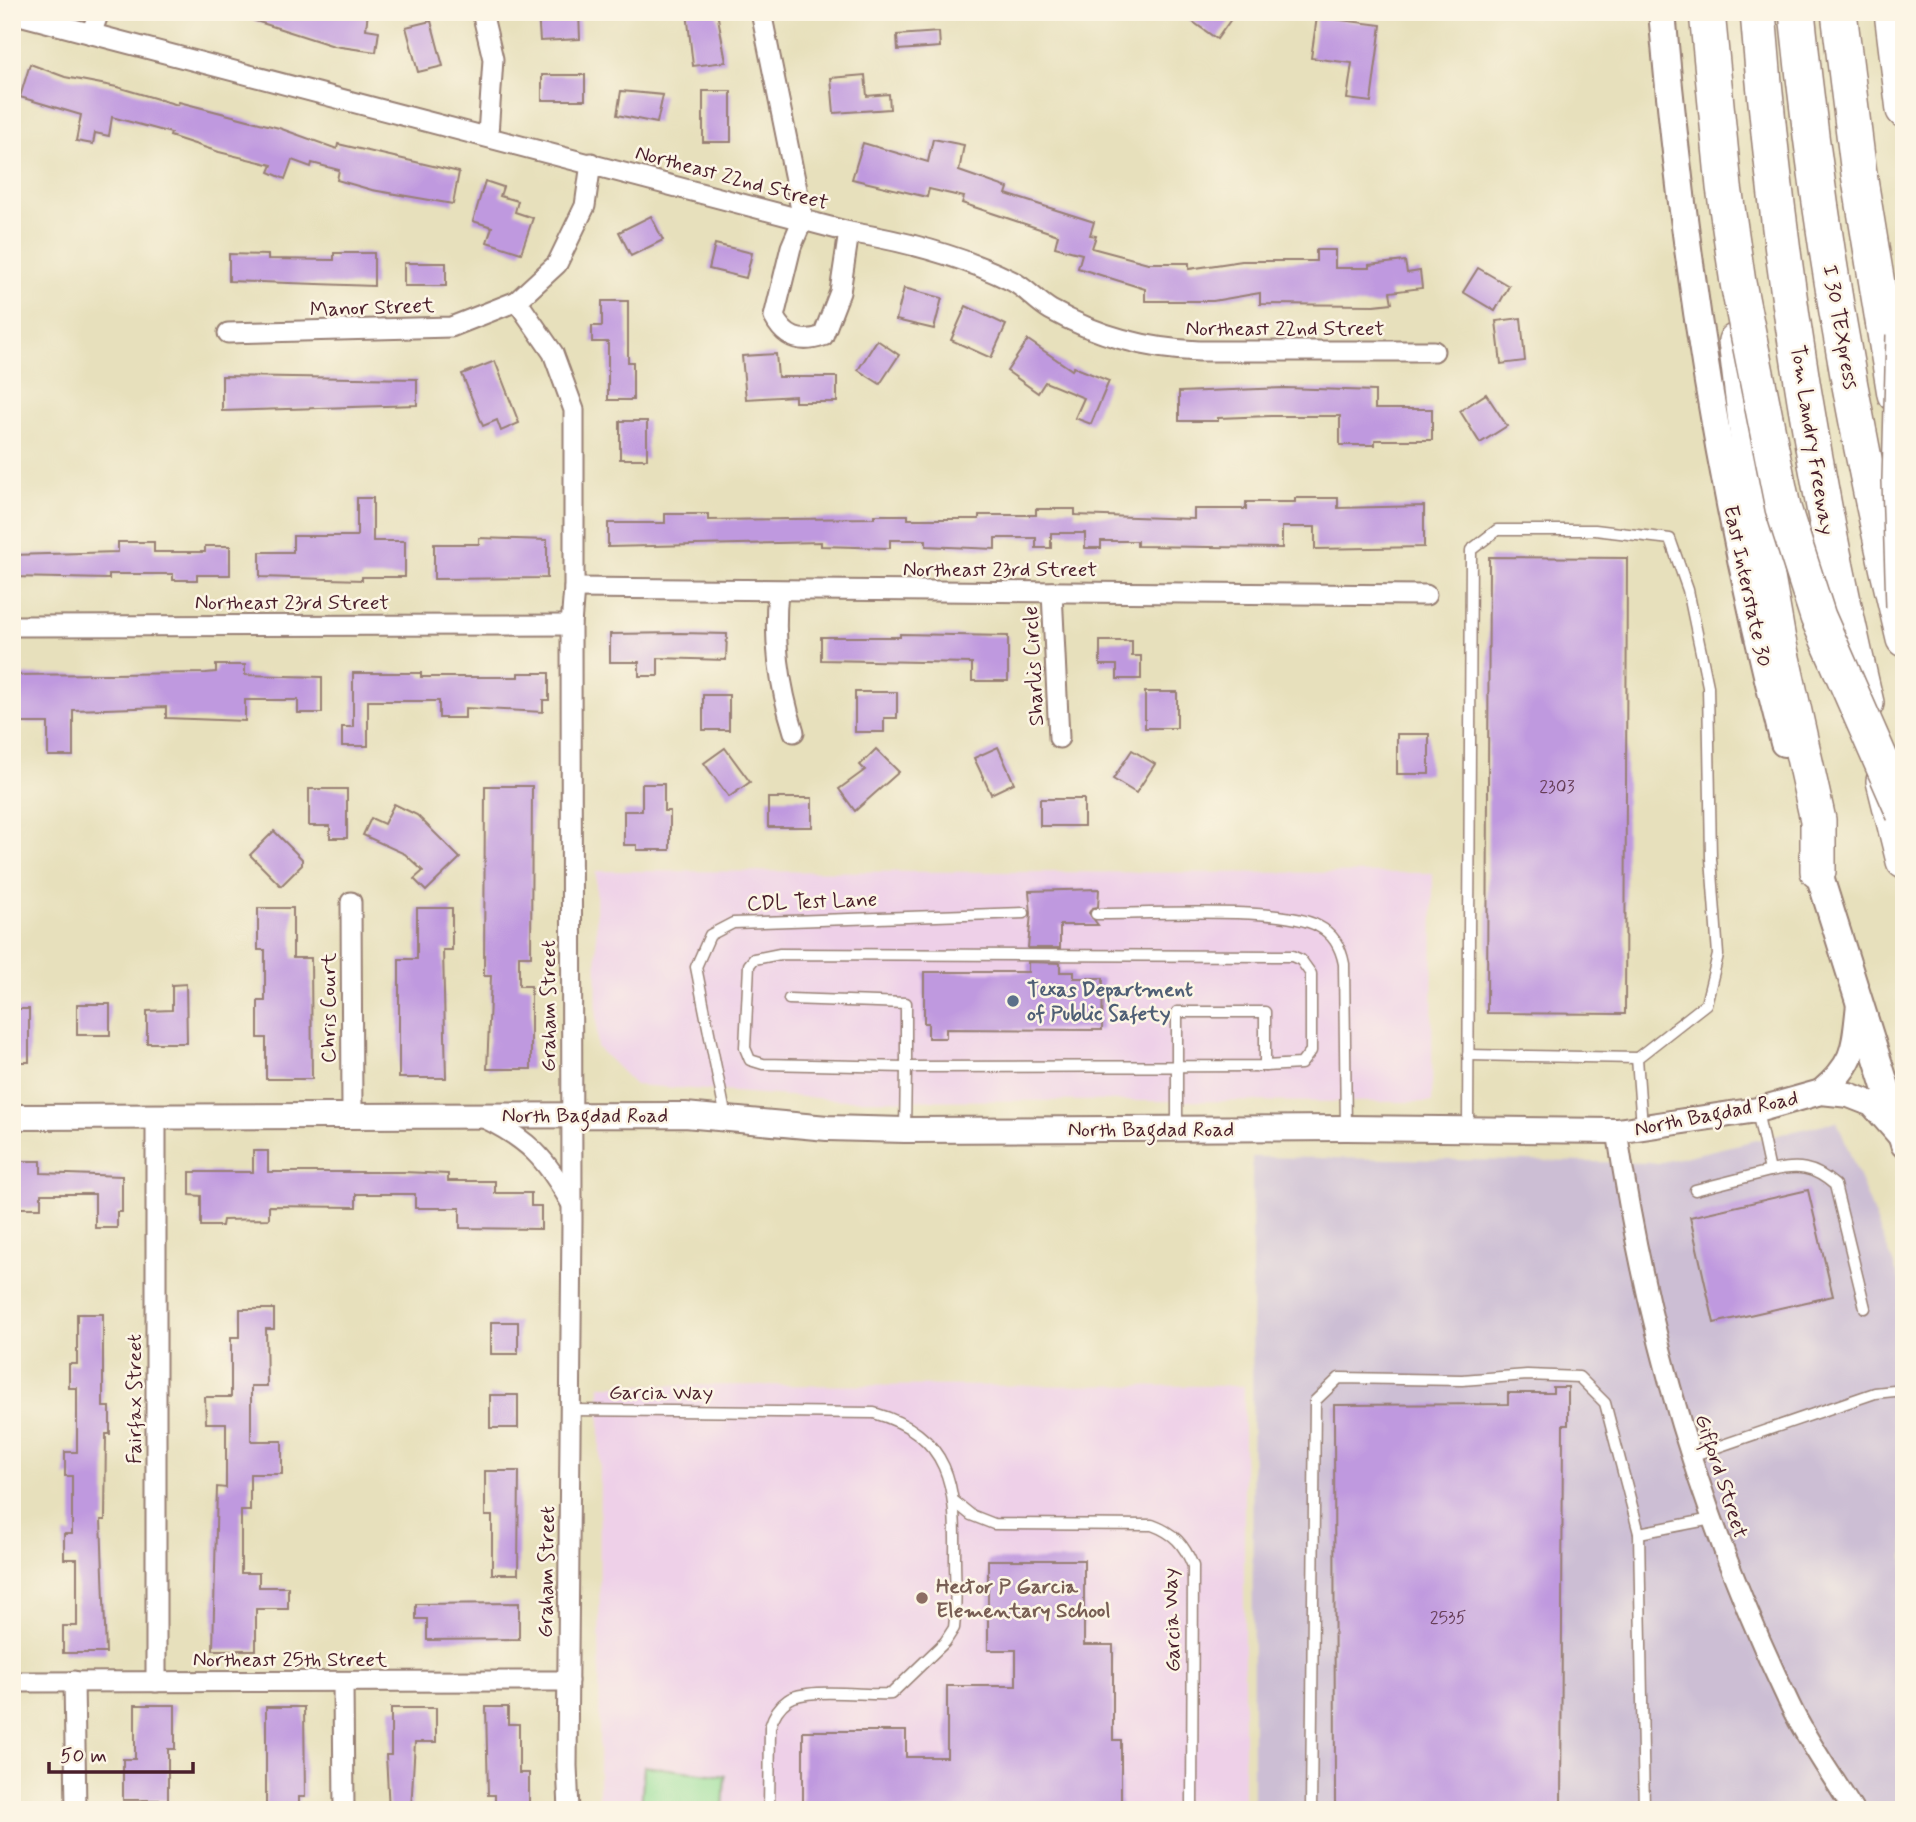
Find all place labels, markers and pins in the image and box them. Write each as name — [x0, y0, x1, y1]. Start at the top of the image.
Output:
place label: Texas Department of Public Safety — [1027, 976, 1193, 1028]
marker: Texas Department of Public Safety — [1005, 993, 1021, 1009]
place label: Hector P Garcia Elementary School — [936, 1573, 1111, 1625]
marker: Hector P Garcia Elementary School — [914, 1590, 930, 1606]

